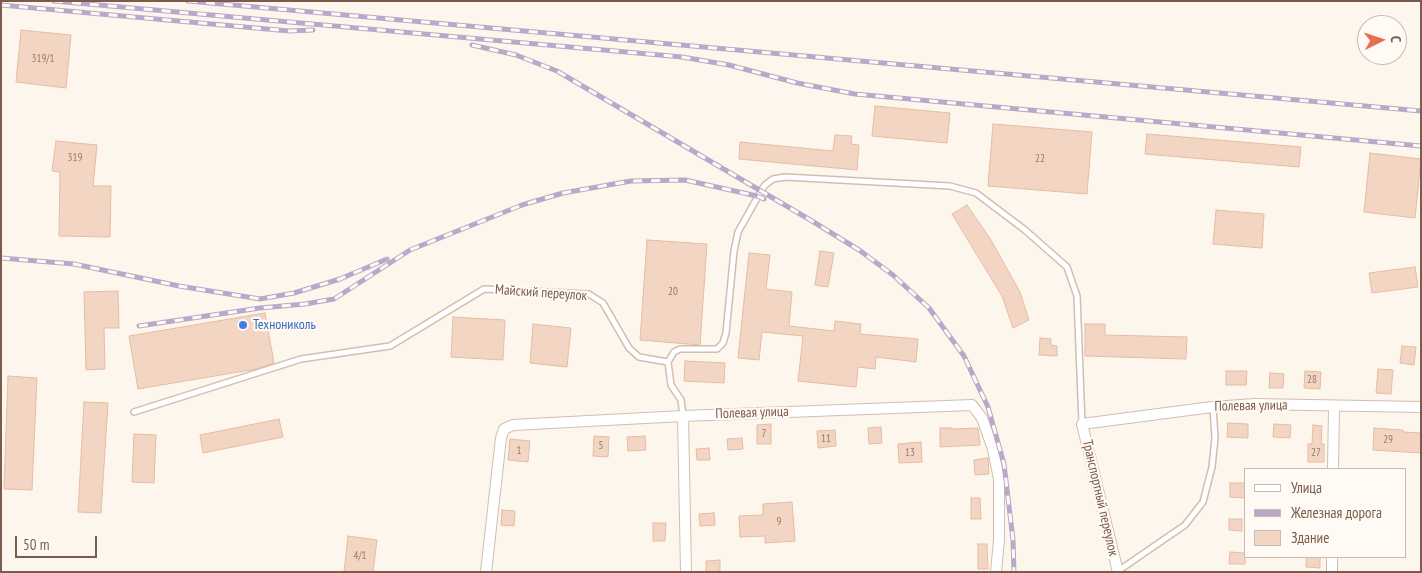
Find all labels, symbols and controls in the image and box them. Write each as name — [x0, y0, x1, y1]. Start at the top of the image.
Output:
north arrow — [1357, 15, 1407, 65]
text: С — [1387, 35, 1405, 43]
house number: 319/1 — [31, 52, 55, 66]
house number: 319 — [68, 151, 82, 165]
house number: 22 — [1035, 152, 1045, 166]
street label: Майский переулок — [495, 281, 587, 305]
house number: 20 — [668, 285, 678, 299]
place label: Технониколь — [253, 317, 316, 333]
marker: Технониколь — [237, 319, 249, 331]
house number: 28 — [1307, 373, 1317, 387]
street label: Полевая улица — [1214, 397, 1288, 415]
street label: Полевая улица — [715, 403, 789, 423]
house number: 7 — [762, 427, 766, 441]
house number: 11 — [821, 432, 831, 446]
house number: 29 — [1383, 433, 1393, 447]
street label: Транспортный переулок — [1078, 438, 1122, 558]
house number: 5 — [599, 439, 603, 453]
house number: 1 — [517, 444, 521, 458]
house number: 13 — [905, 446, 915, 460]
house number: 27 — [1311, 446, 1321, 460]
legend — [1244, 468, 1407, 558]
text: Улица — [1291, 478, 1322, 497]
text: Железная дорога — [1291, 503, 1382, 522]
house number: 9 — [777, 515, 781, 529]
scale bar — [18, 526, 100, 558]
text: Здание — [1291, 528, 1329, 547]
text: 50 m — [23, 535, 49, 554]
house number: 4/1 — [353, 549, 367, 563]

